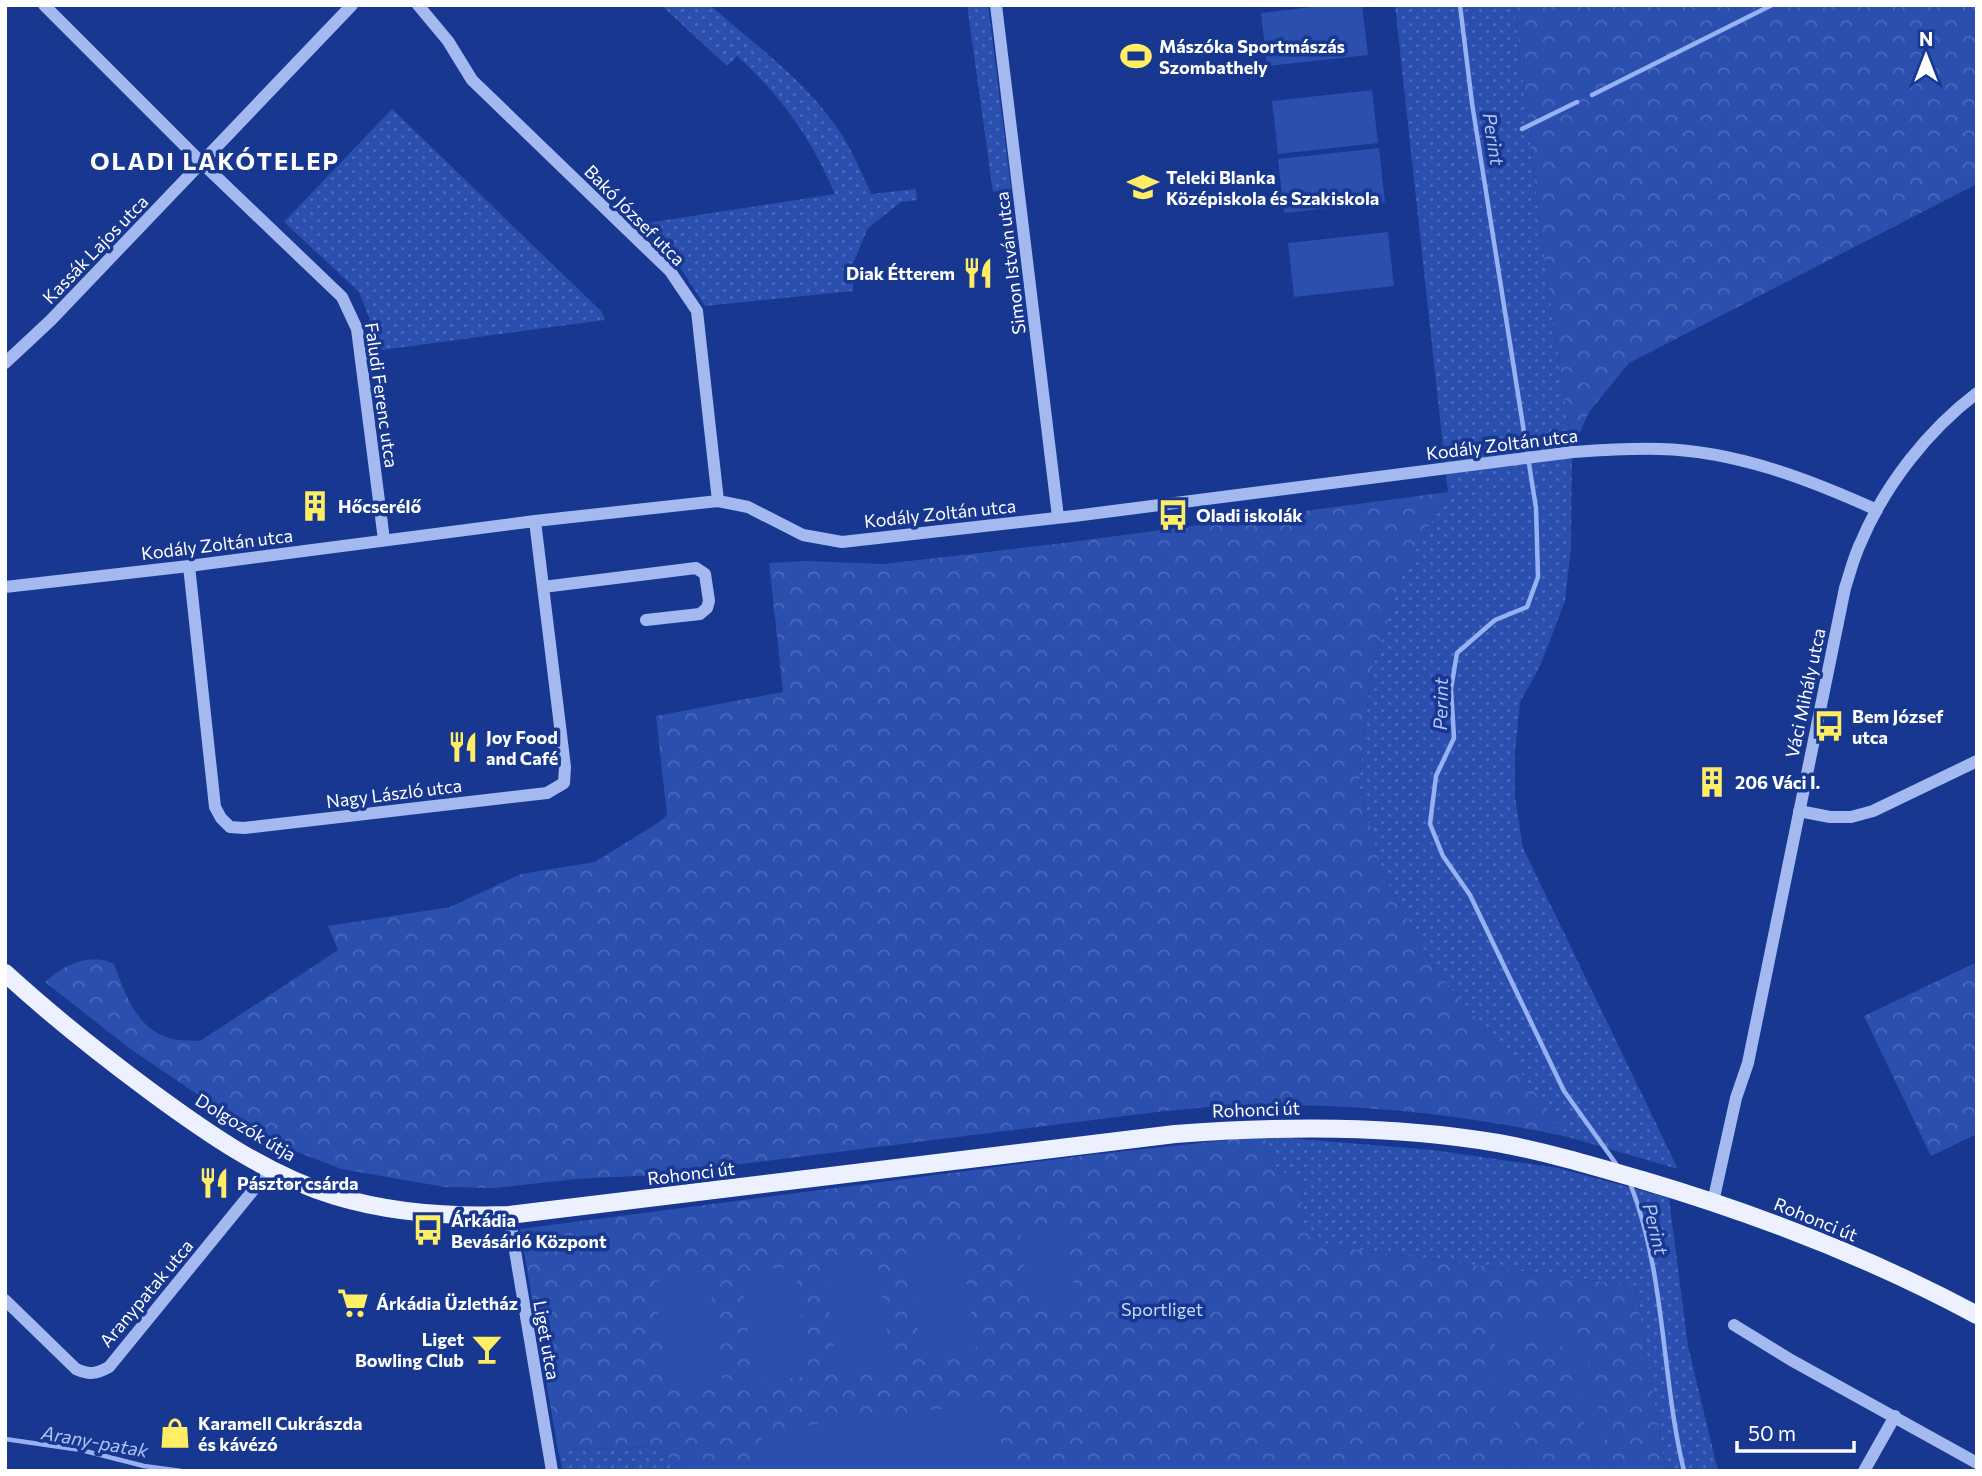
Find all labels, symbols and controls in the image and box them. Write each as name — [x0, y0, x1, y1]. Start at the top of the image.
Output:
north arrow — [1891, 21, 1961, 91]
text: N — [1919, 27, 1933, 50]
place label: Mászóka Sportmászás Szombathely — [1159, 35, 1345, 78]
sports icon: Mászóka Sportmászás Szombathely — [1119, 39, 1153, 73]
water label: Perint — [1479, 111, 1510, 168]
district label: OLADI LAKÓTELEP — [90, 146, 340, 175]
street label: Bakó József utca — [580, 160, 690, 270]
place label: Teleki Blanka Középiskola és Szakiskola — [1166, 166, 1379, 209]
school or university icon: Teleki Blanka Középiskola és Szakiskola — [1126, 170, 1160, 204]
street label: Kassák Lajos utca — [38, 190, 152, 308]
street label: Simon István utca — [990, 190, 1030, 336]
restaurant icon: Diak Étterem — [961, 256, 995, 290]
place label: Diak Étterem — [846, 262, 955, 284]
street label: Faludi Ferenc utca — [361, 321, 403, 469]
street label: Kodály Zoltán utca — [1425, 424, 1579, 464]
building icon: Hőcserélő — [298, 489, 332, 523]
street label: Kodály Zoltán utca — [863, 494, 1017, 532]
place label: Hőcserélő — [338, 495, 421, 517]
bus stop icon: Oladi iskolák — [1156, 498, 1190, 532]
place label: Oladi iskolák — [1196, 504, 1303, 526]
street label: Kodály Zoltán utca — [140, 524, 294, 564]
street label: Váci Mihály utca — [1780, 626, 1830, 760]
water label: Perint — [1428, 676, 1452, 731]
place label: Bem József utca — [1852, 705, 1944, 748]
bus stop icon: Bem József utca — [1812, 709, 1846, 743]
place label: Joy Food and Café — [486, 726, 558, 769]
restaurant icon: Joy Food and Café — [446, 730, 480, 764]
building icon: 206 Váci I. — [1695, 765, 1729, 799]
place label: 206 Váci I. — [1735, 771, 1821, 793]
street label: Nagy László utca — [325, 774, 463, 812]
street label: Dolgozók útja — [192, 1088, 300, 1166]
street label: Rohonci út — [1212, 1096, 1300, 1122]
street label: Rohonci út — [646, 1157, 736, 1189]
restaurant icon: Pásztor csárda — [197, 1166, 231, 1200]
place label: Pásztor csárda — [237, 1172, 359, 1194]
street label: Rohonci út — [1771, 1192, 1861, 1246]
water label: Perint — [1638, 1201, 1674, 1259]
place label: Árkádia Bevásárló Központ — [451, 1209, 607, 1252]
bus stop icon: Árkádia Bevásárló Központ — [411, 1213, 445, 1247]
street label: Aranypatak utca — [95, 1235, 197, 1351]
supermarket icon: Árkádia Üzletház — [336, 1286, 370, 1320]
place label: Árkádia Üzletház — [376, 1292, 518, 1314]
park label: Sportliget — [1121, 1298, 1203, 1320]
street label: Liget utca — [529, 1299, 565, 1381]
place label: Liget Bowling Club — [355, 1328, 464, 1371]
bar icon: Liget Bowling Club — [470, 1332, 504, 1366]
scale bar — [1737, 1410, 1854, 1454]
place label: Karamell Cukrászda és kávézó — [198, 1412, 362, 1455]
shop icon: Karamell Cukrászda és kávézó — [158, 1416, 192, 1450]
water label: Arany-patak — [39, 1420, 151, 1462]
text: 50 m — [1748, 1420, 1796, 1445]

